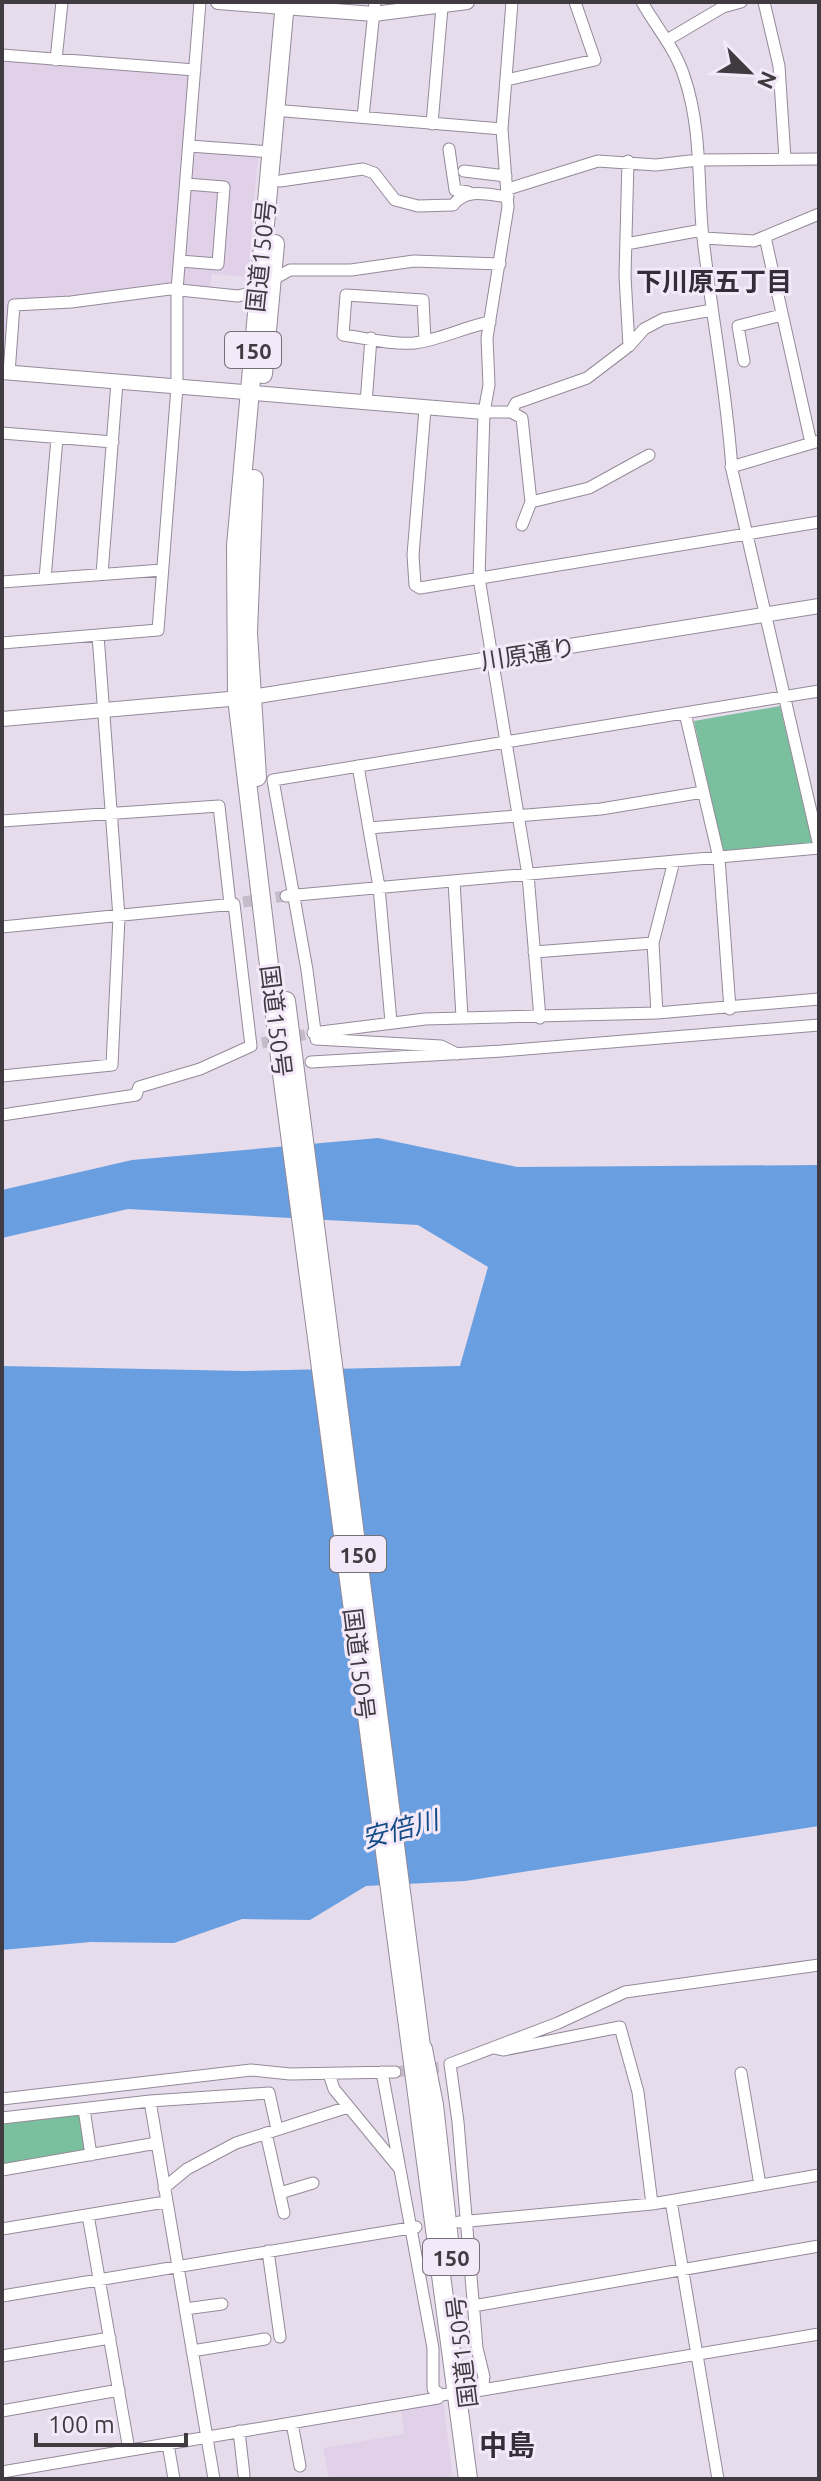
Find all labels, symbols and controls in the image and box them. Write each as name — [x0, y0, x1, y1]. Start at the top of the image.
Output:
north arrow — [709, 32, 789, 112]
text: N — [753, 68, 782, 93]
street label: 国道150号 — [242, 199, 280, 313]
district label: 下川原五丁目 — [636, 267, 792, 296]
road number: 150 — [225, 332, 281, 368]
street label: 川原通り — [478, 633, 578, 675]
street label: 国道150号 — [256, 963, 296, 1079]
road number: 150 — [330, 1536, 386, 1572]
street label: 国道150号 — [339, 1606, 379, 1722]
water label: 安倍川 — [359, 1804, 444, 1853]
road number: 150 — [423, 2239, 479, 2275]
street label: 国道150号 — [442, 2294, 482, 2410]
scale bar — [36, 2397, 186, 2447]
text: 100 m — [48, 2411, 115, 2438]
district label: 中島 — [479, 2429, 535, 2460]

